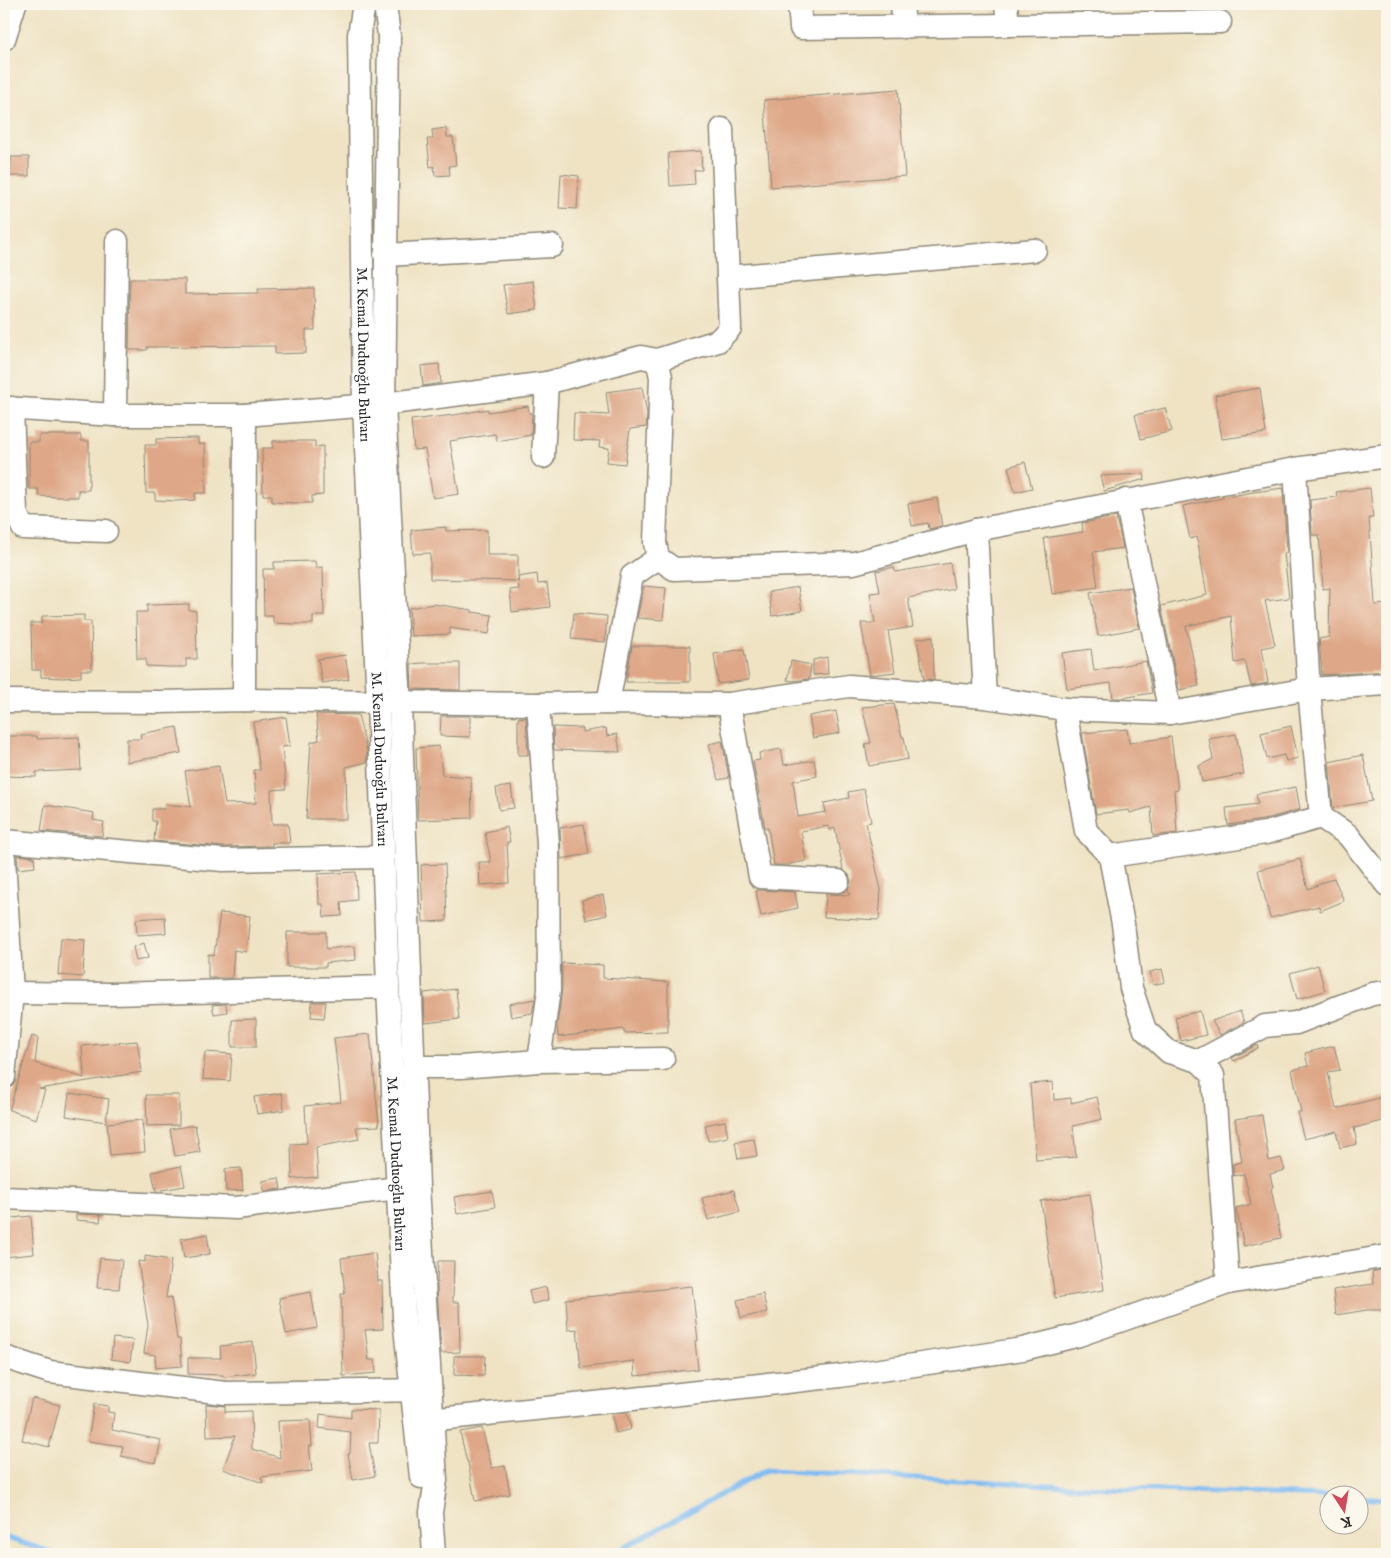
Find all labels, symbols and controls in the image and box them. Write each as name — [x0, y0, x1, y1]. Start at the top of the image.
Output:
street label: M. Kemal Duduoğlu Bulvarı — [353, 267, 375, 442]
street label: M. Kemal Duduoğlu Bulvarı — [367, 671, 393, 847]
street label: M. Kemal Duduoğlu Bulvarı — [383, 1076, 410, 1252]
north arrow — [1318, 1486, 1368, 1536]
text: K — [1339, 1512, 1353, 1532]

